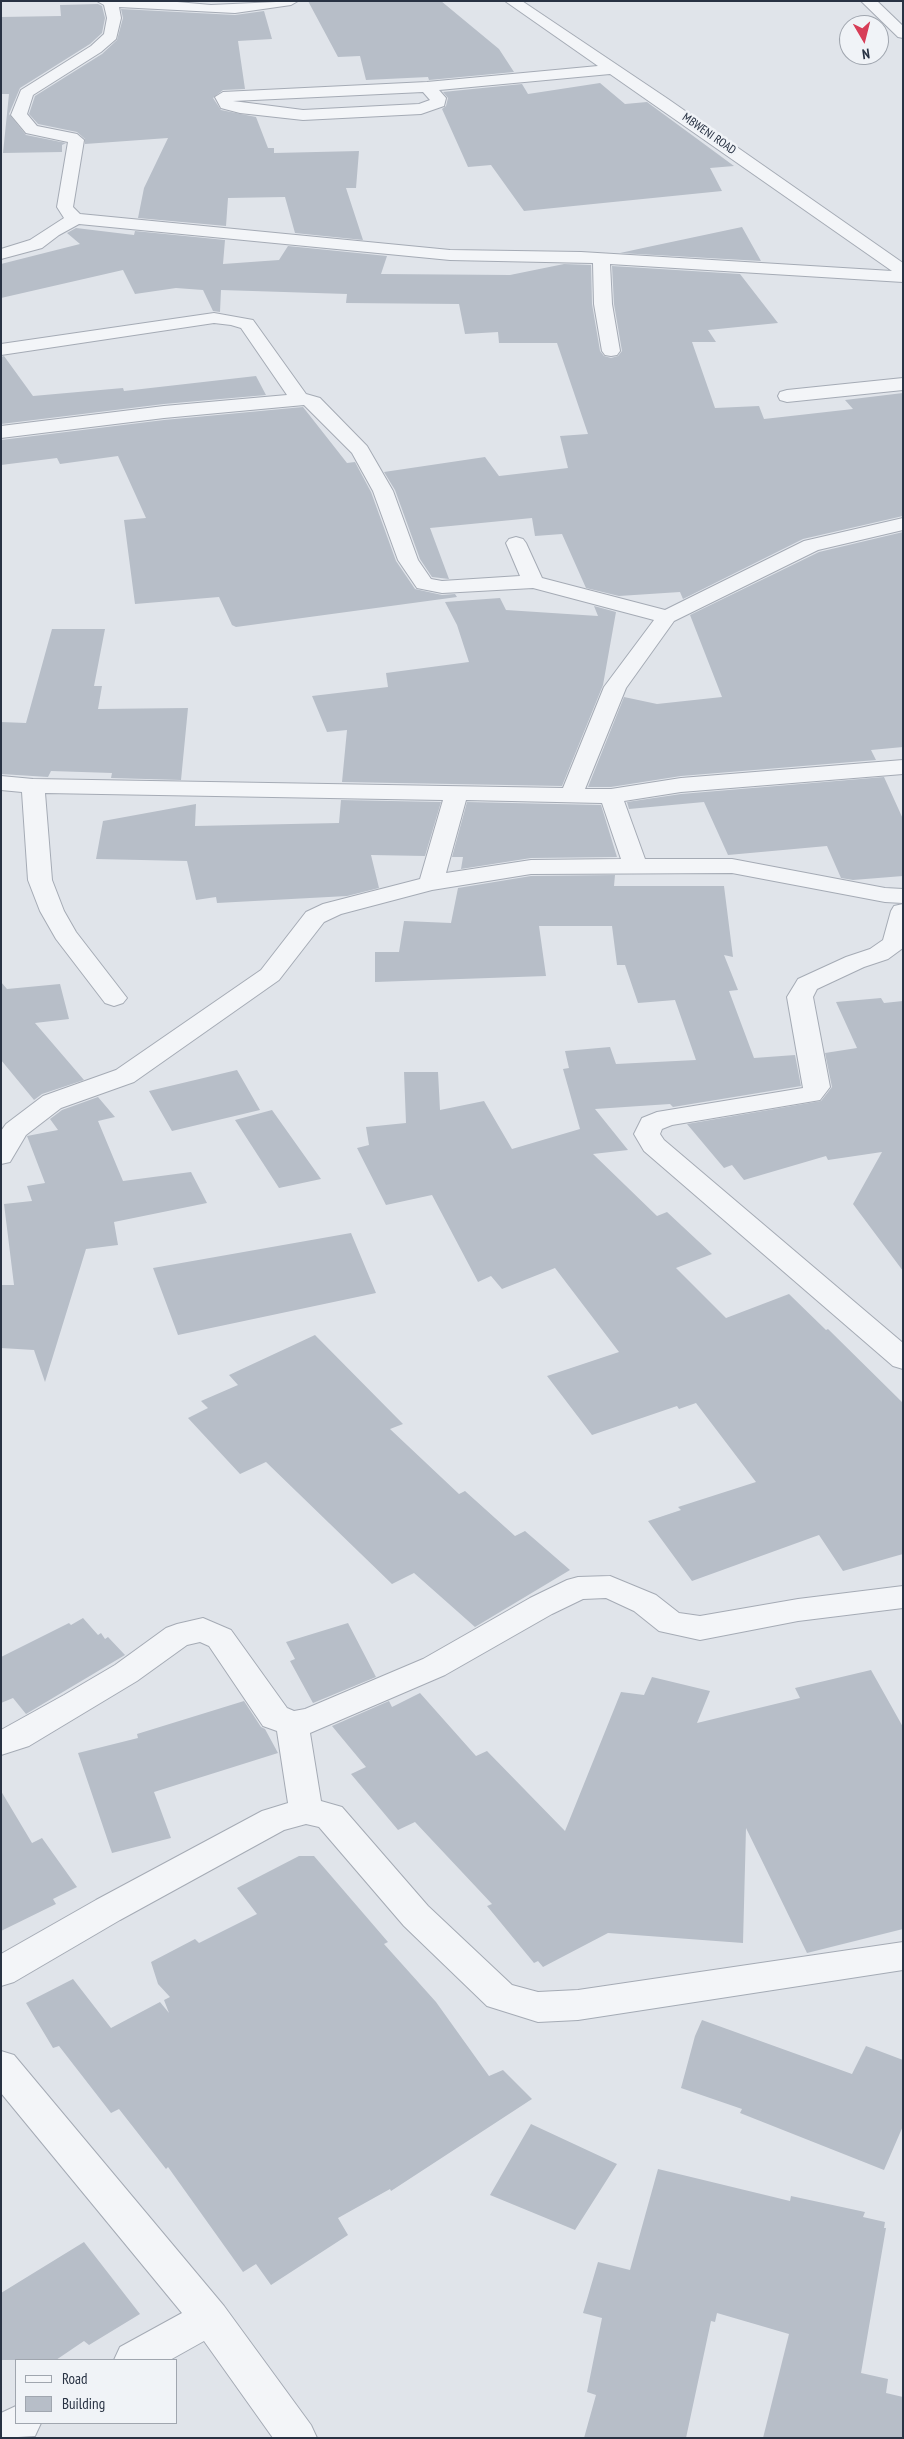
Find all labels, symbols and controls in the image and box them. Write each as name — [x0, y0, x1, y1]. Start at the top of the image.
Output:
north arrow — [839, 15, 889, 65]
text: N — [861, 44, 871, 63]
street label: MBWENI ROAD — [679, 110, 739, 158]
legend — [15, 2359, 178, 2424]
text: Road — [62, 2369, 88, 2388]
text: Building — [62, 2394, 105, 2413]

